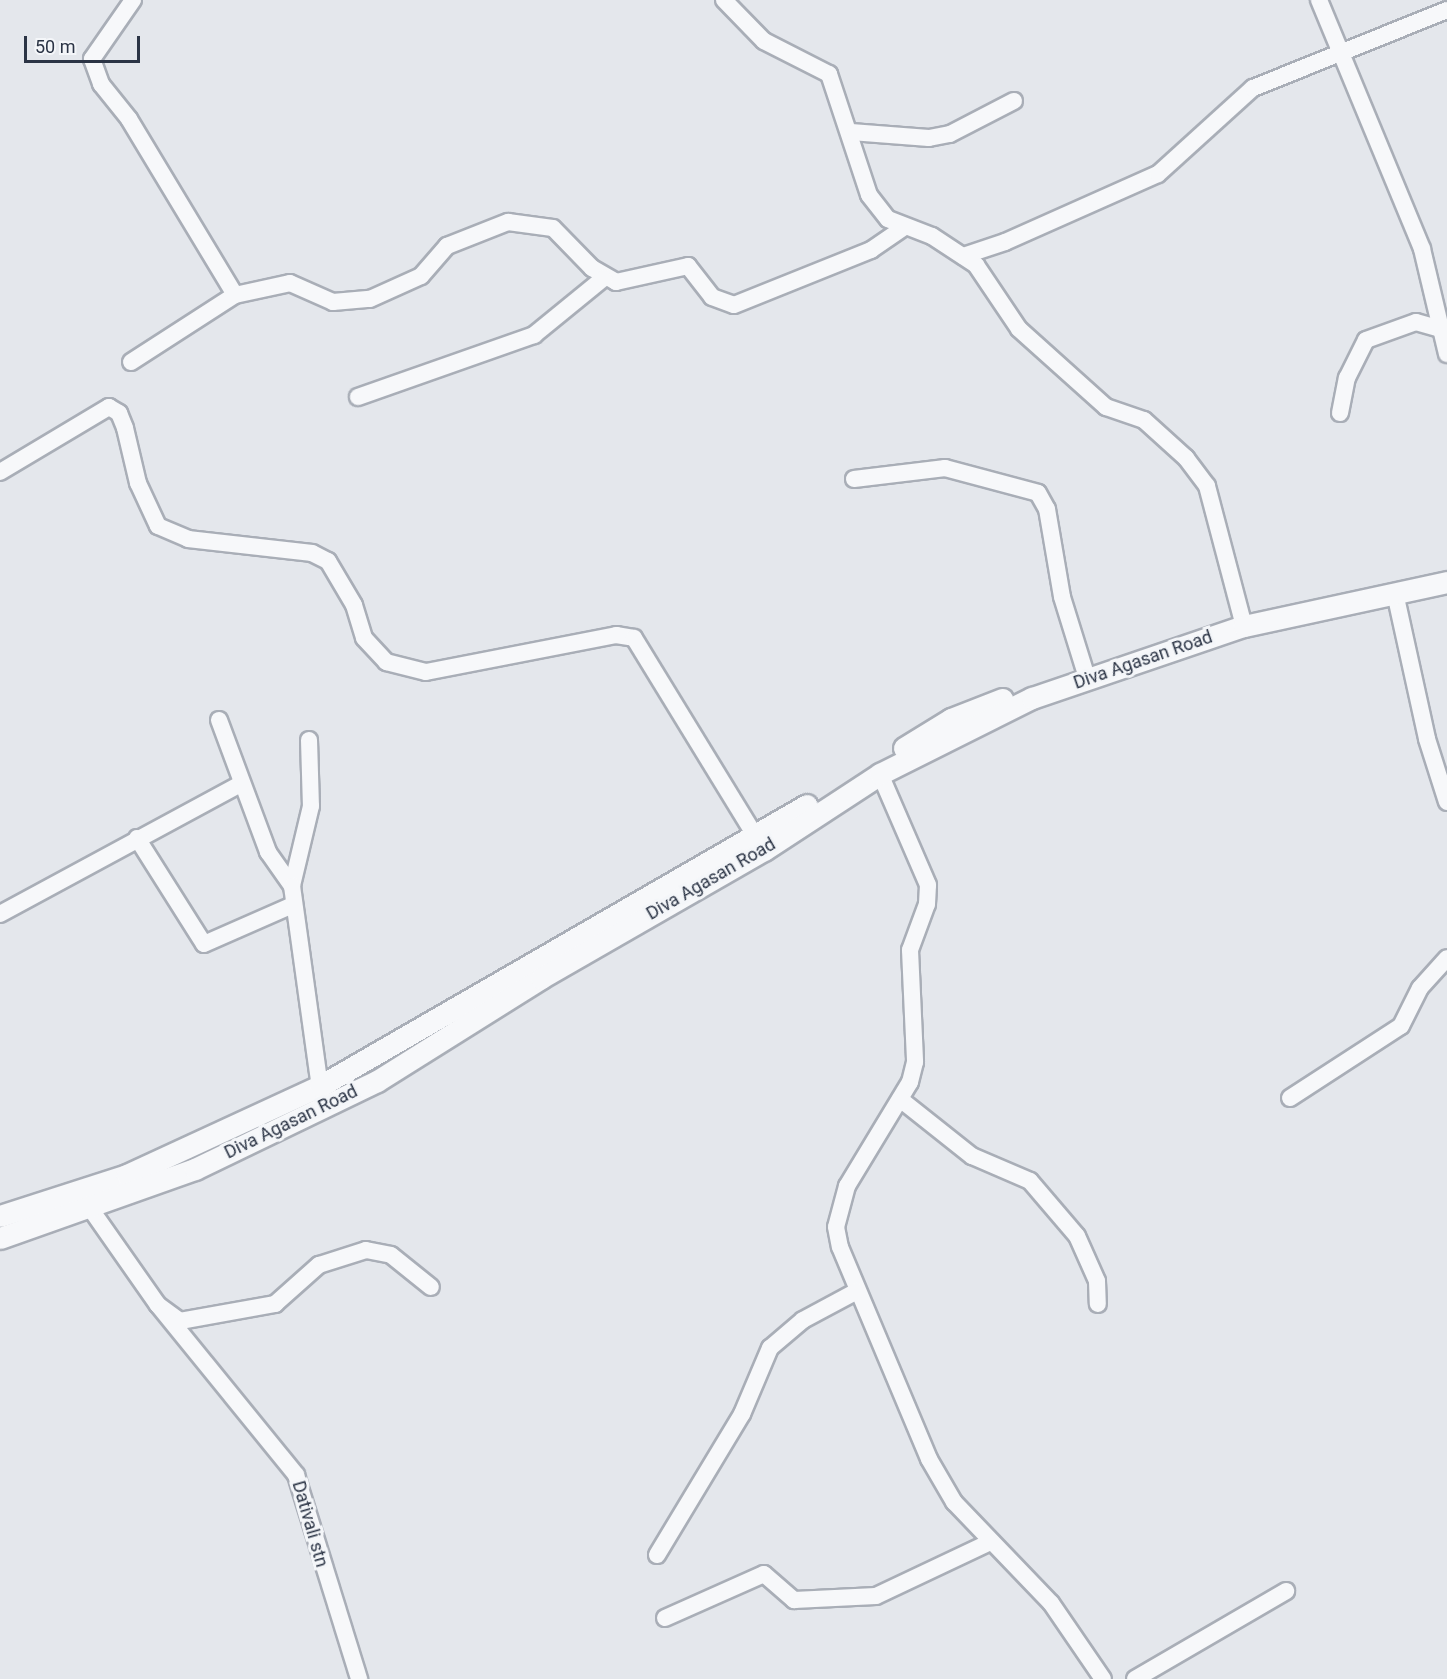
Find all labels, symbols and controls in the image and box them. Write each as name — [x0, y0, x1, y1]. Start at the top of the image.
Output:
scale bar — [27, 24, 142, 62]
text: 50 m — [35, 36, 75, 57]
street label: Diva Agasan Road — [1071, 626, 1215, 694]
street label: Diva Agasan Road — [643, 833, 779, 925]
street label: Diva Agasan Road — [221, 1080, 361, 1164]
street label: Dativali stn — [287, 1478, 333, 1570]

